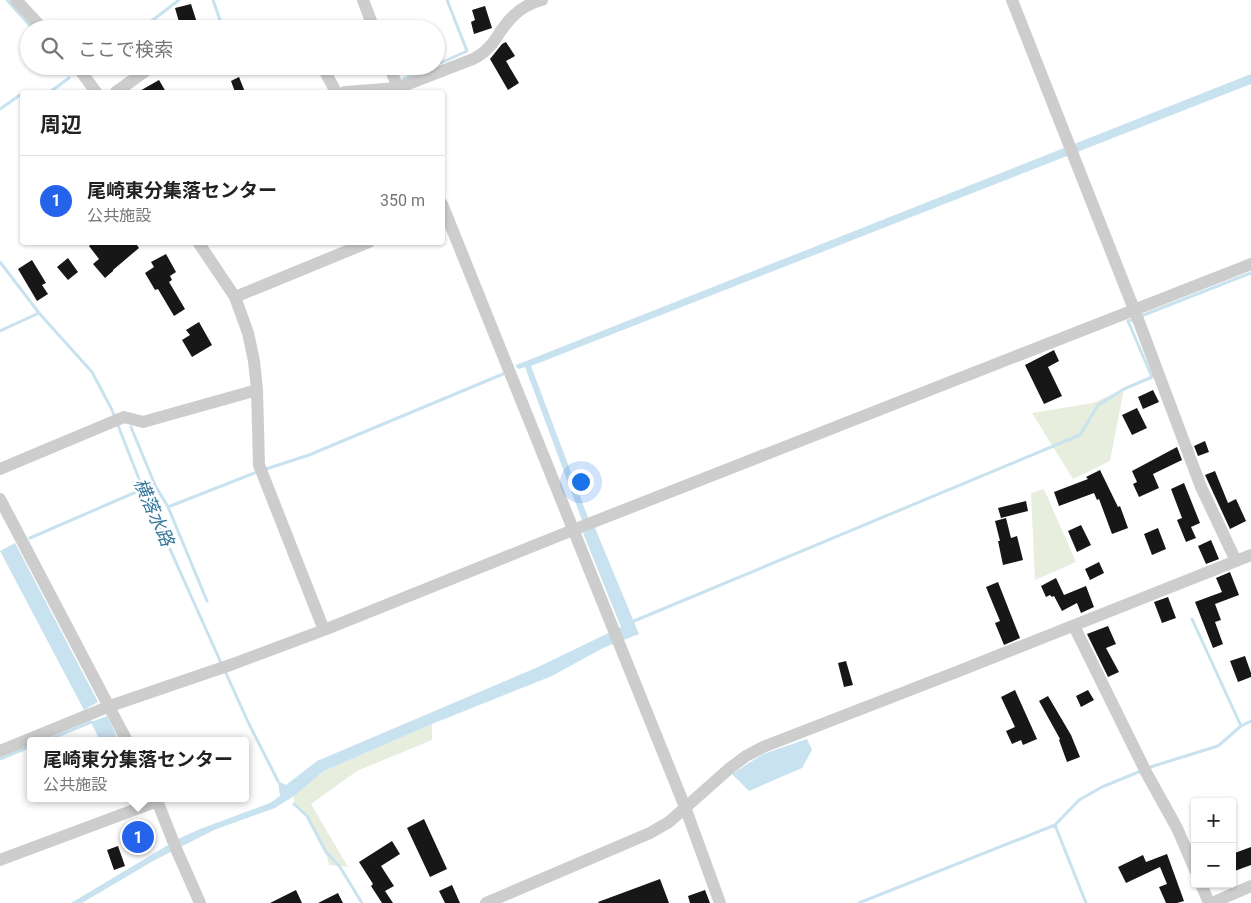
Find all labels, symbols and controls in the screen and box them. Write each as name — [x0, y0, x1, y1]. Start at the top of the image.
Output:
search box — [20, 20, 445, 75]
icon: search — [38, 34, 66, 62]
text: ここで検索 — [78, 38, 173, 61]
text: 周辺 — [40, 113, 82, 137]
text: 尾崎東分集落センター — [87, 179, 277, 202]
text: 1 — [51, 191, 61, 210]
text: 350 m — [380, 191, 425, 210]
text: 公共施設 — [87, 206, 151, 225]
your location — [568, 469, 594, 495]
water label: 横落水路 — [130, 475, 179, 551]
popup — [27, 737, 249, 802]
text: 尾崎東分集落センター — [43, 748, 233, 771]
text: 公共施設 — [43, 775, 107, 794]
map controls — [1191, 798, 1236, 888]
button: + — [1191, 798, 1236, 843]
pin: 1 — [122, 818, 154, 856]
button: − — [1191, 843, 1236, 888]

